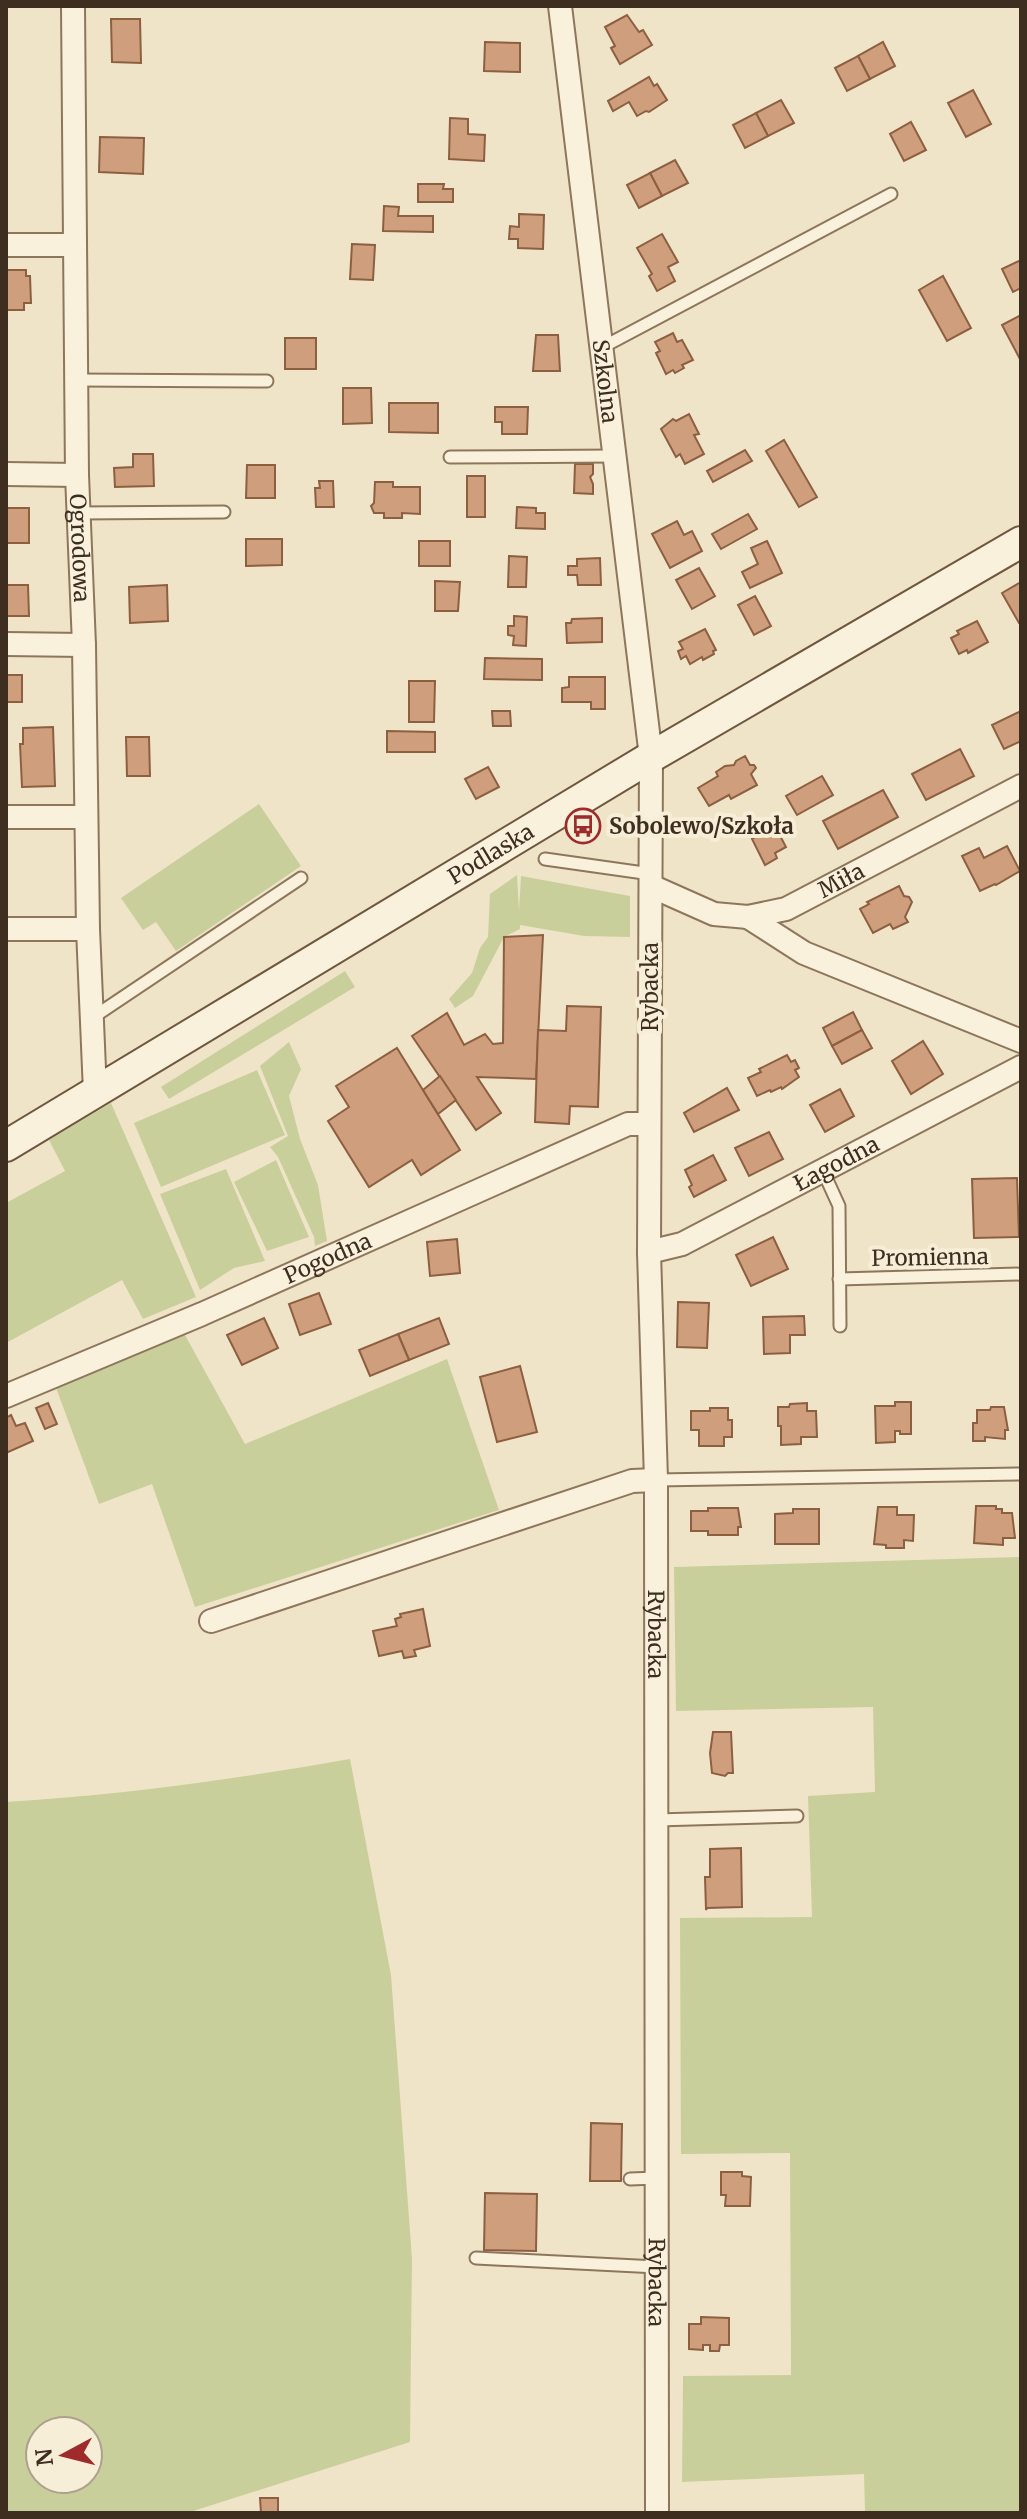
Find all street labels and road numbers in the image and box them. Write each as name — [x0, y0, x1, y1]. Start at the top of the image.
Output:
street label: Szkolna — [587, 338, 624, 425]
street label: Ogrodowa — [64, 493, 96, 603]
street label: Podlaska — [443, 817, 539, 890]
street label: Miła — [813, 856, 869, 904]
street label: Rybacka — [636, 942, 664, 1032]
street label: Łagodna — [789, 1130, 884, 1197]
street label: Pogodna — [279, 1226, 376, 1290]
street label: Promienna — [871, 1242, 989, 1272]
street label: Rybacka — [642, 1590, 670, 1679]
street label: Rybacka — [643, 2238, 671, 2327]

